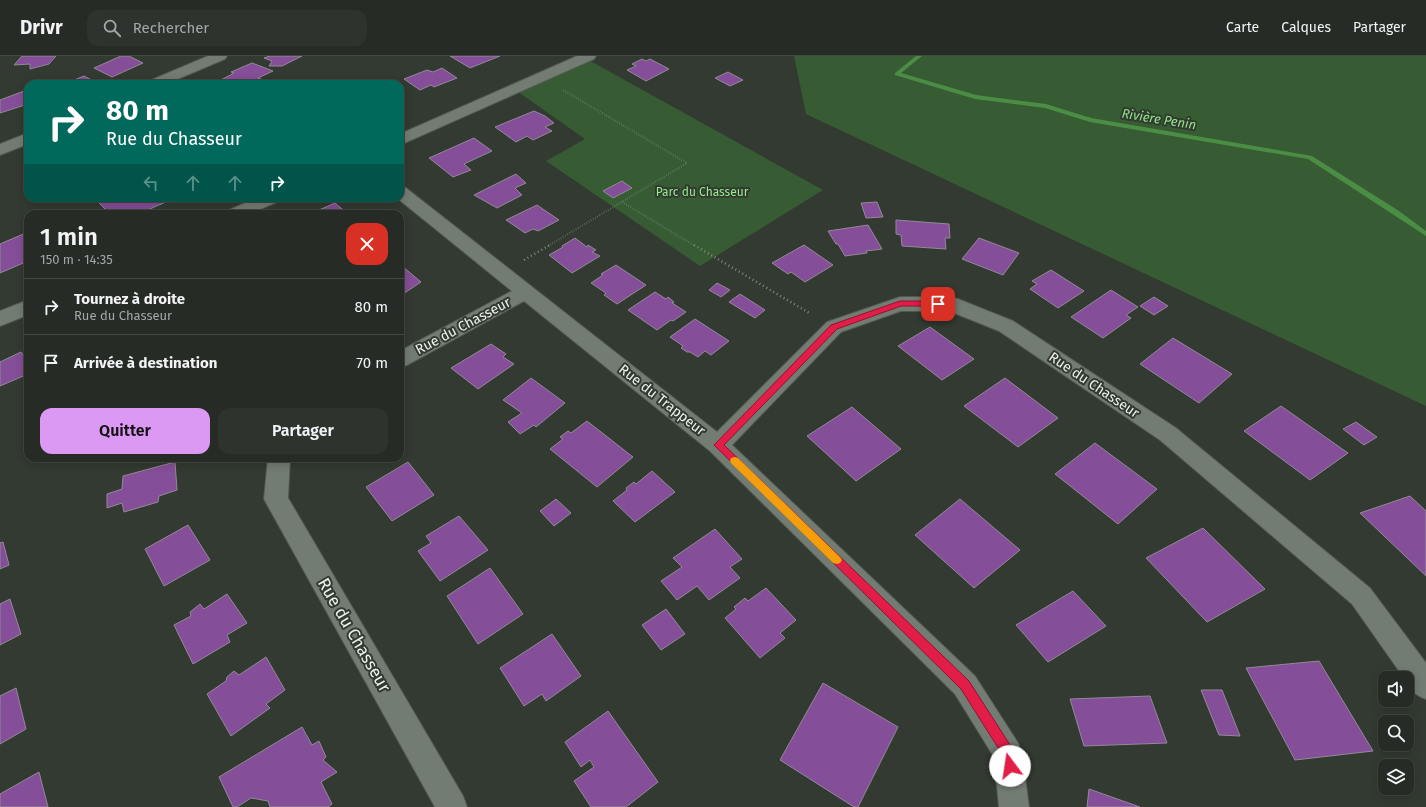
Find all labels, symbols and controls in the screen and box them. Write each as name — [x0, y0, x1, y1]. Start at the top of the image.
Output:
search box — [87, 10, 367, 46]
text: Drivr — [20, 16, 63, 39]
icon: search — [101, 17, 123, 39]
text: Rechercher — [133, 19, 209, 37]
text: Carte — [1226, 19, 1259, 36]
text: Calques — [1281, 19, 1331, 36]
text: Partager — [1353, 19, 1406, 36]
text: 80 m — [106, 94, 169, 127]
icon: right — [40, 96, 92, 148]
water label: Rivière Penin — [1121, 106, 1197, 132]
text: Rue du Chasseur — [106, 128, 242, 150]
icon: left — [140, 172, 162, 194]
icon: ahead — [182, 172, 204, 194]
icon: ahead — [224, 172, 246, 194]
icon: right — [266, 172, 288, 194]
park label: Parc du Chasseur — [656, 185, 749, 199]
text: 1 min — [40, 223, 98, 251]
button: close — [346, 223, 388, 265]
text: 150 m · 14:35 — [40, 252, 113, 267]
pin — [921, 287, 955, 321]
text: Tournez à droite — [74, 290, 185, 308]
street label: Rue du Chasseur — [412, 293, 514, 358]
icon: arrive — [927, 293, 949, 315]
icon: right — [40, 296, 62, 318]
text: 80 m — [355, 298, 388, 316]
text: Rue du Chasseur — [74, 308, 172, 323]
street label: Rue du Chasseur — [1045, 348, 1143, 422]
icon: arrive — [40, 352, 62, 374]
text: Arrivée à destination — [74, 354, 217, 372]
text: 70 m — [356, 354, 388, 372]
street label: Rue du Trappeur — [615, 361, 709, 439]
button: Quitter — [40, 408, 210, 454]
button: Partager — [218, 408, 388, 454]
street label: Rue du Chasseur — [313, 574, 395, 696]
map controls — [1378, 671, 1414, 795]
button: sound — [1378, 671, 1414, 707]
button: search — [1378, 715, 1414, 751]
position arrow — [989, 745, 1031, 787]
button: layers — [1378, 759, 1414, 795]

